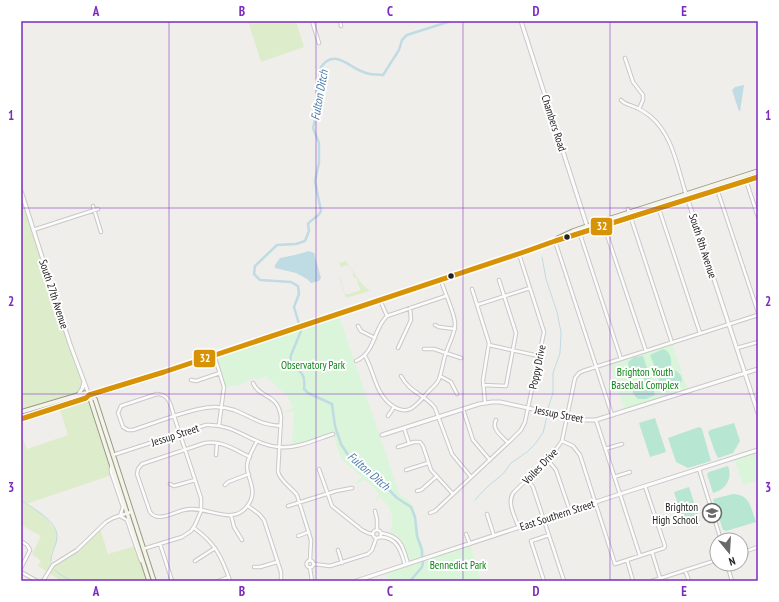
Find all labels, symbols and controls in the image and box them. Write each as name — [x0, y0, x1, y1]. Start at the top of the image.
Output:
text: A — [92, 3, 100, 20]
text: B — [239, 3, 245, 20]
text: C — [387, 3, 393, 20]
text: D — [533, 3, 540, 20]
text: E — [681, 3, 687, 20]
water label: Fulton Ditch — [307, 68, 331, 121]
street label: Chambers Road — [538, 93, 570, 153]
text: 1 — [8, 107, 14, 124]
text: 1 — [765, 107, 771, 124]
street label: South 8th Avenue — [686, 212, 720, 281]
line badge: 32 — [590, 217, 613, 236]
text: 32 — [597, 219, 607, 233]
unlabelled marker — [562, 232, 572, 242]
street label: South 27th Avenue — [36, 258, 72, 331]
unlabelled marker — [446, 271, 456, 281]
text: 2 — [8, 293, 14, 310]
text: 2 — [765, 293, 771, 310]
street label: Poppy Drive — [525, 343, 549, 390]
line badge: 32 — [193, 349, 216, 368]
text: 32 — [200, 351, 210, 365]
park label: Observatory Park — [281, 358, 346, 372]
park label: Brighton Youth Baseball Complex — [611, 365, 679, 392]
street label: Jessup Street — [532, 402, 585, 426]
street label: Jessup Street — [148, 421, 201, 450]
street label: Voiles Drive — [519, 445, 561, 488]
water label: Fulton Ditch — [345, 449, 394, 494]
text: 3 — [8, 479, 14, 496]
text: 3 — [765, 479, 771, 496]
street label: East Southern Street — [518, 496, 596, 534]
place label: Brighton High School — [652, 500, 698, 527]
school or university icon: Brighton High School — [701, 502, 723, 524]
north arrow — [709, 532, 749, 572]
text: N — [727, 554, 737, 569]
park label: Bennedict Park — [430, 558, 487, 572]
text: A — [92, 583, 100, 600]
text: B — [239, 583, 245, 600]
text: C — [387, 583, 393, 600]
text: D — [533, 583, 540, 600]
text: E — [681, 583, 687, 600]

